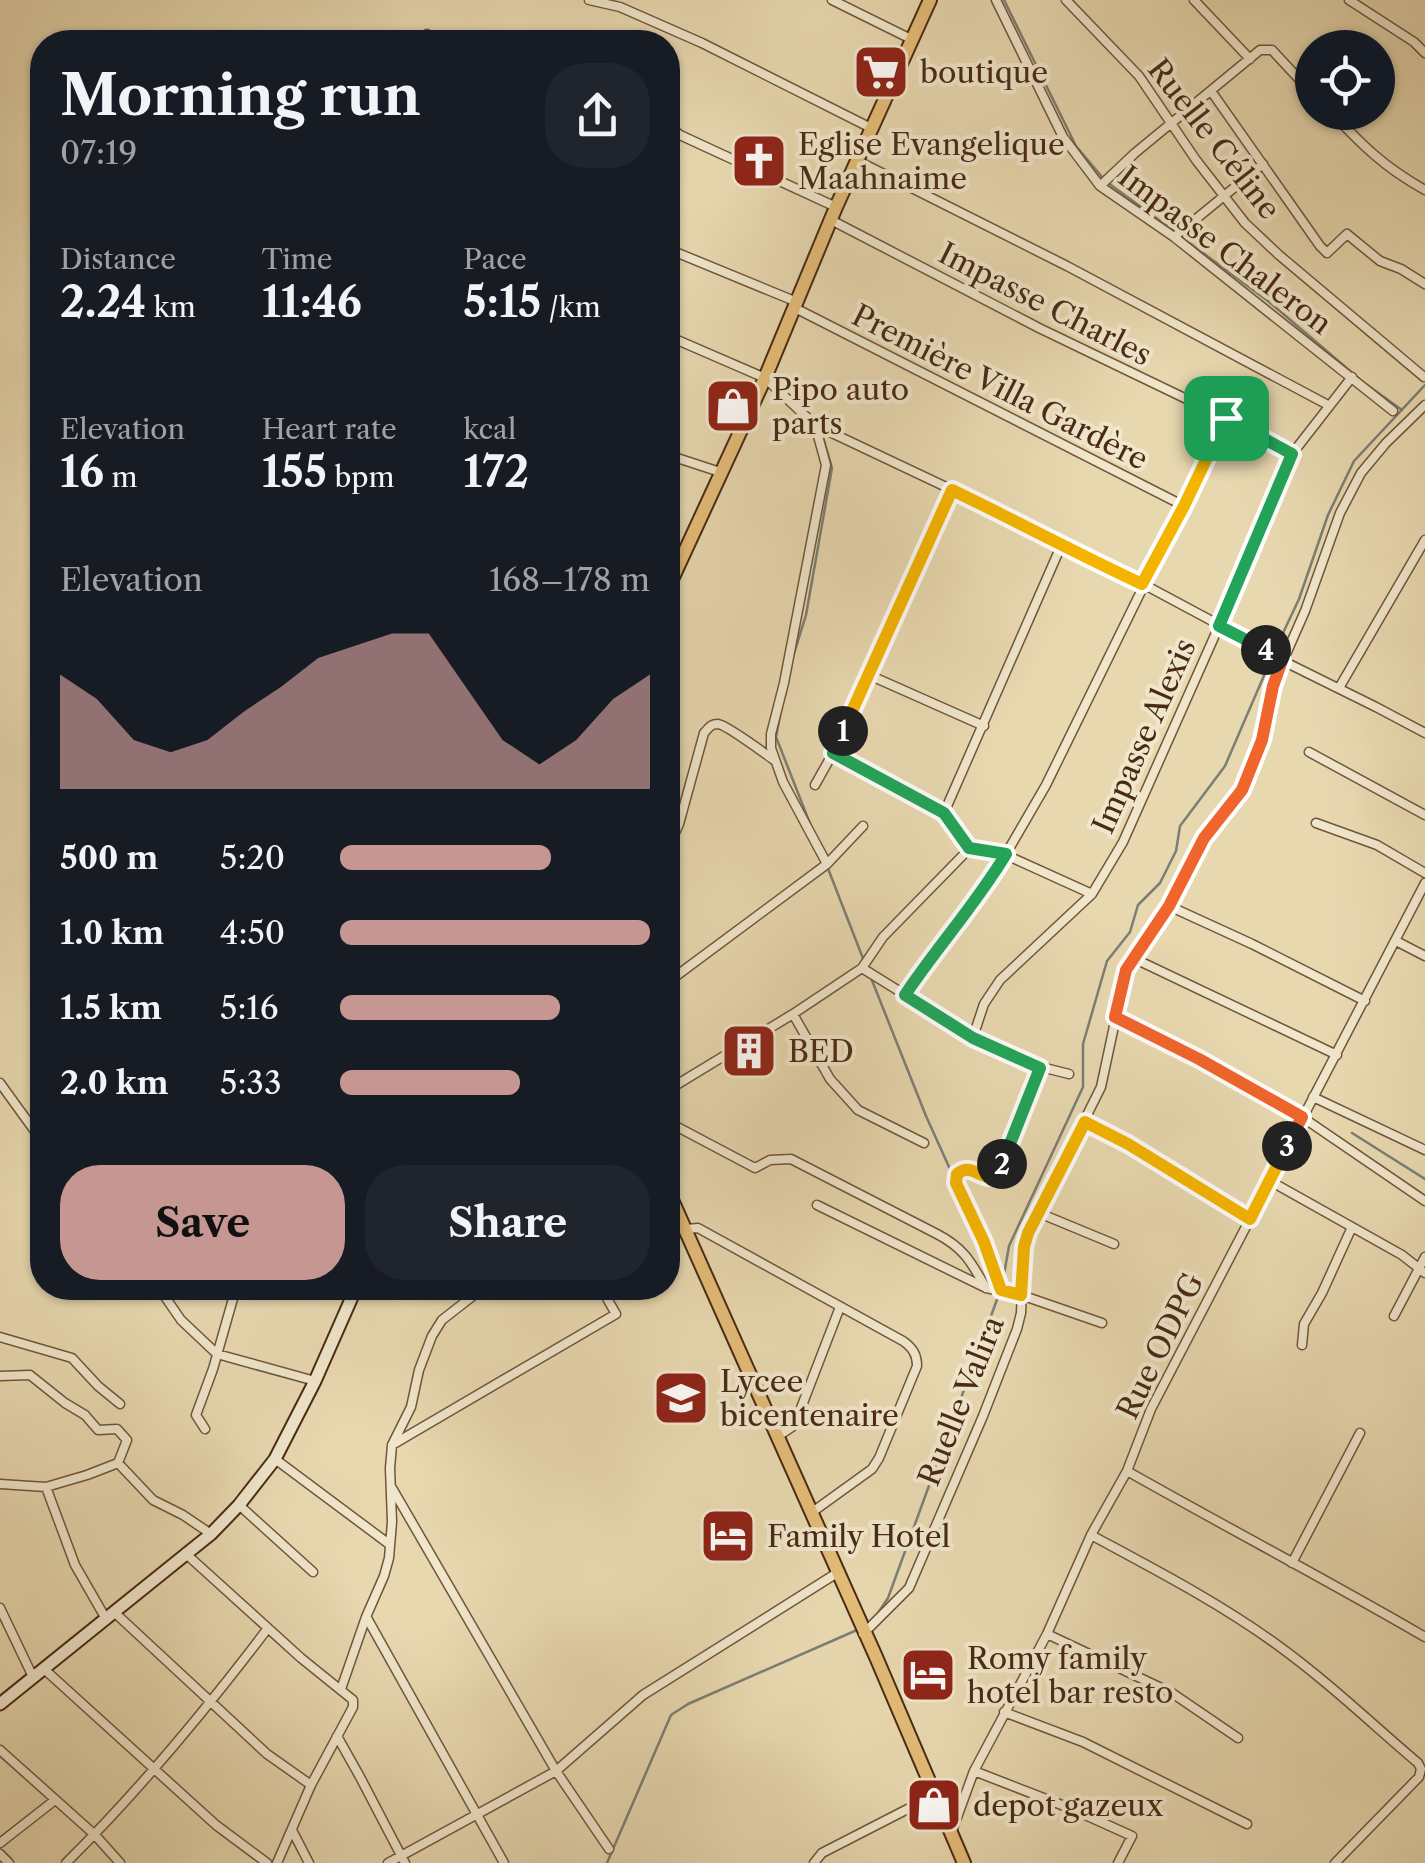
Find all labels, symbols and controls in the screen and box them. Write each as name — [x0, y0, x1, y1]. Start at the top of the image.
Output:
map controls — [1295, 30, 1395, 130]
button: locate — [1295, 30, 1395, 130]
supermarket icon: boutique — [851, 42, 911, 102]
street label: Ruelle Céline — [1140, 51, 1288, 227]
place label: boutique — [920, 54, 1048, 91]
text: Morning run — [60, 62, 421, 129]
button: share — [545, 63, 650, 168]
place label: Eglise Evangelique Maahnaime — [798, 126, 1065, 197]
church icon: Eglise Evangelique Maahnaime — [729, 131, 789, 191]
text: 07:19 — [60, 133, 137, 172]
street label: Impasse Chaleron — [1111, 158, 1339, 342]
street label: Impasse Charles — [933, 234, 1157, 374]
text: Distance — [60, 242, 176, 276]
text: Time — [262, 242, 332, 276]
text: Pace — [463, 242, 527, 276]
text: 2.24 — [60, 276, 146, 328]
text: 11:46 — [262, 276, 362, 328]
text: 5:15 — [463, 276, 541, 328]
text: km — [146, 290, 196, 324]
text: /km — [541, 290, 601, 324]
street label: Première Villa Gardère — [846, 296, 1154, 478]
place label: Pipo auto parts — [772, 371, 909, 442]
shop icon: Pipo auto parts — [703, 376, 763, 436]
pin — [1184, 376, 1269, 461]
icon: arrive — [1199, 391, 1254, 446]
text: Elevation — [60, 412, 185, 446]
text: Heart rate — [262, 412, 397, 446]
text: kcal — [463, 412, 516, 446]
text: 16 — [60, 446, 104, 498]
text: 155 — [262, 446, 327, 498]
text: 172 — [463, 446, 529, 498]
text: m — [104, 460, 138, 494]
text: bpm — [327, 460, 395, 494]
text: Elevation — [60, 560, 203, 599]
text: 168–178 m — [489, 560, 650, 599]
pin: 4 — [1241, 625, 1291, 675]
street label: Impasse Alexis — [1084, 633, 1204, 839]
text: 4 — [1258, 633, 1274, 667]
pin: 1 — [818, 706, 868, 756]
text: 1 — [837, 714, 849, 748]
text: 500 m — [60, 838, 158, 877]
text: 5:20 — [220, 838, 285, 877]
text: 1.0 km — [60, 913, 164, 952]
text: 4:50 — [220, 913, 285, 952]
text: 1.5 km — [60, 988, 162, 1027]
text: 5:16 — [220, 988, 279, 1027]
building icon: BED — [719, 1021, 779, 1081]
place label: BED — [788, 1033, 854, 1070]
text: 2.0 km — [60, 1063, 169, 1102]
text: 5:33 — [220, 1063, 282, 1102]
pin: 3 — [1262, 1121, 1312, 1171]
text: 3 — [1279, 1129, 1295, 1163]
pin: 2 — [977, 1139, 1027, 1189]
text: 2 — [994, 1147, 1010, 1181]
button: Save — [60, 1165, 345, 1280]
button: Share — [365, 1165, 650, 1280]
street label: Rue ODPG — [1109, 1267, 1211, 1425]
street label: Ruelle Valira — [910, 1311, 1012, 1491]
place label: Lycee bicentenaire — [720, 1363, 899, 1434]
school or university icon: Lycee bicentenaire — [651, 1368, 711, 1428]
hotel icon: Family Hotel — [698, 1506, 758, 1566]
place label: Family Hotel — [767, 1518, 951, 1555]
place label: Romy family hotel bar resto — [967, 1640, 1173, 1711]
hotel icon: Romy family hotel bar resto — [898, 1645, 958, 1705]
shop icon: depot gazeux — [904, 1775, 964, 1835]
place label: depot gazeux — [973, 1787, 1164, 1824]

